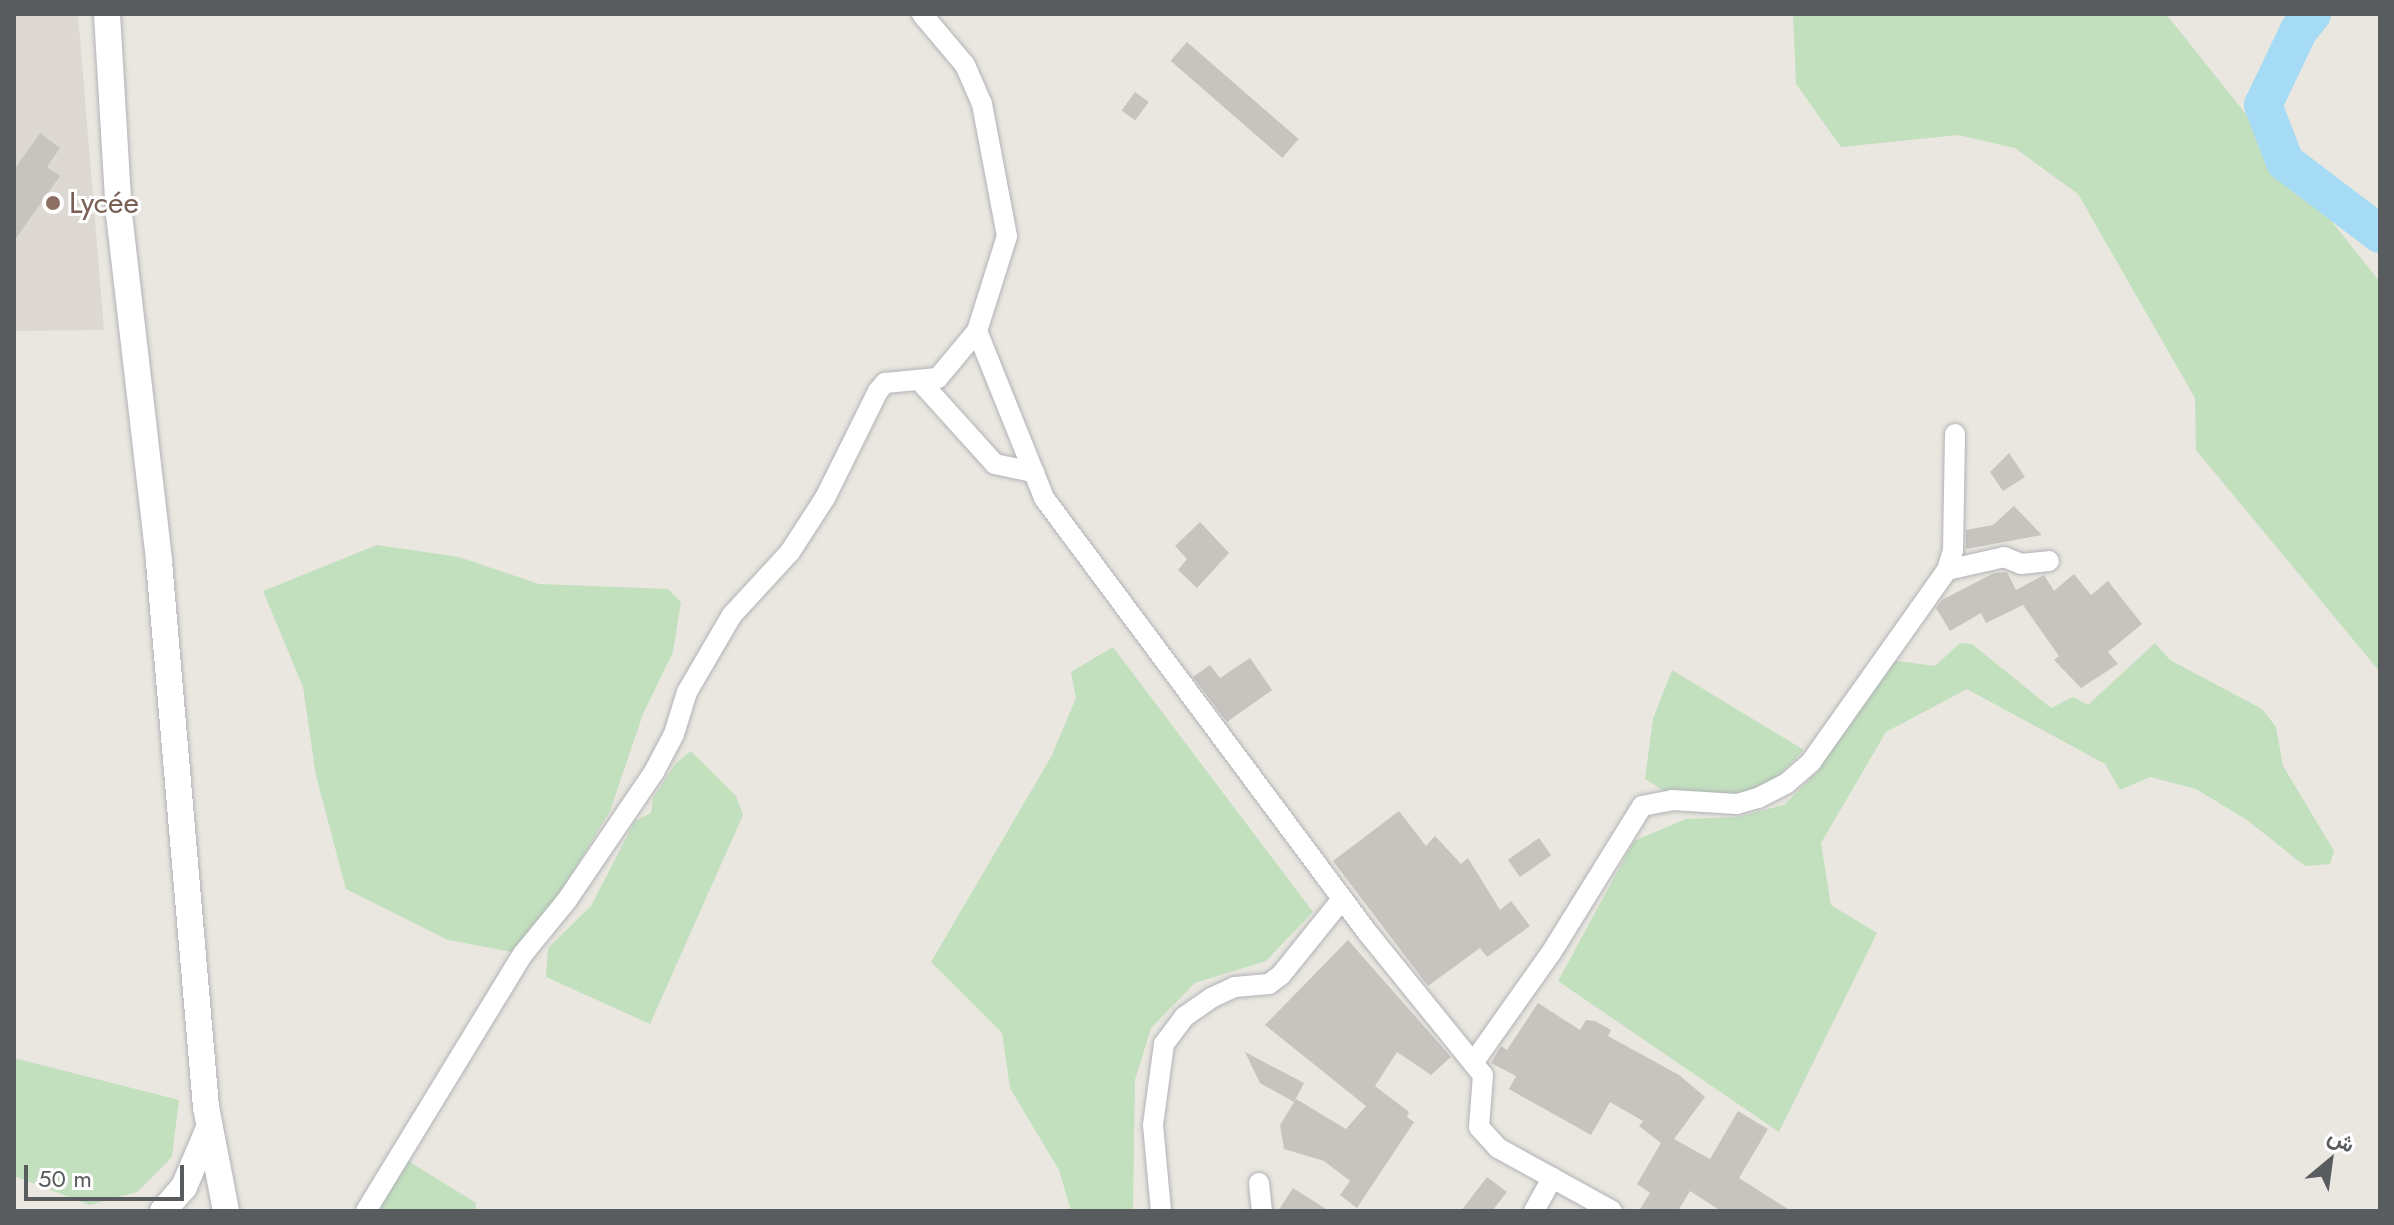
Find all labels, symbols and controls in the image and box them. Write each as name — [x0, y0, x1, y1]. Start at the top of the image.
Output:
place label: Lycée — [69, 185, 139, 221]
marker: Lycée — [44, 194, 62, 212]
text: ش — [2322, 1120, 2361, 1160]
north arrow — [2290, 1121, 2370, 1201]
scale bar — [28, 1149, 188, 1199]
text: 50 m — [38, 1161, 92, 1196]

